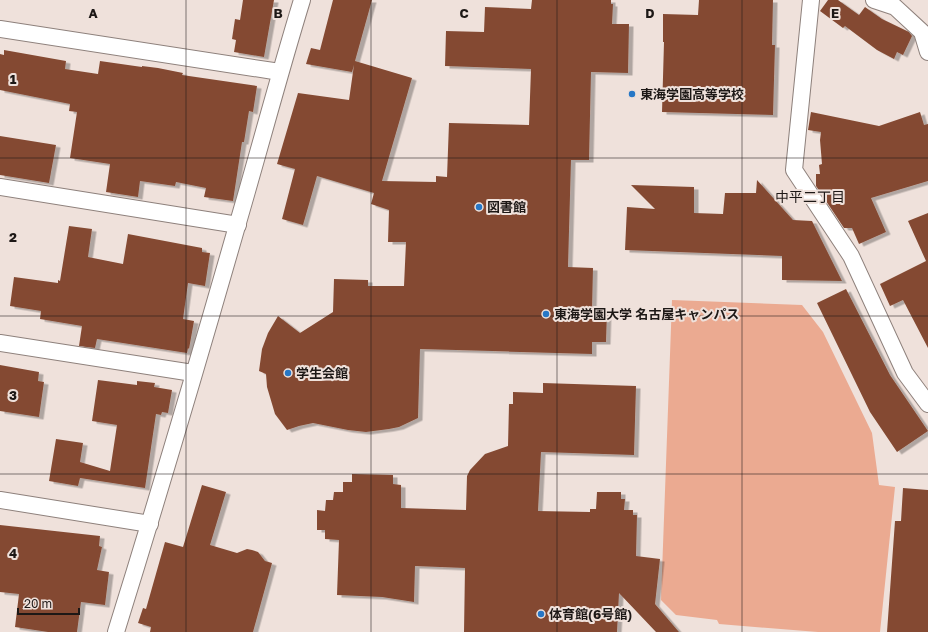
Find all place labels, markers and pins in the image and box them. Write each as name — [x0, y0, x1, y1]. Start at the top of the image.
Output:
place label: 東海学園高等学校 — [640, 86, 744, 102]
marker: 東海学園高等学校 — [627, 89, 637, 99]
place label: 図書館 — [487, 199, 526, 215]
marker: 図書館 — [474, 202, 484, 212]
place label: 東海学園大学 名古屋キャンパス — [554, 306, 739, 322]
marker: 東海学園大学 名古屋キャンパス — [541, 309, 551, 319]
place label: 学生会館 — [296, 365, 348, 381]
marker: 学生会館 — [283, 368, 293, 378]
place label: 体育館(6号館) — [549, 606, 632, 622]
marker: 体育館(6号館) — [536, 609, 546, 619]

